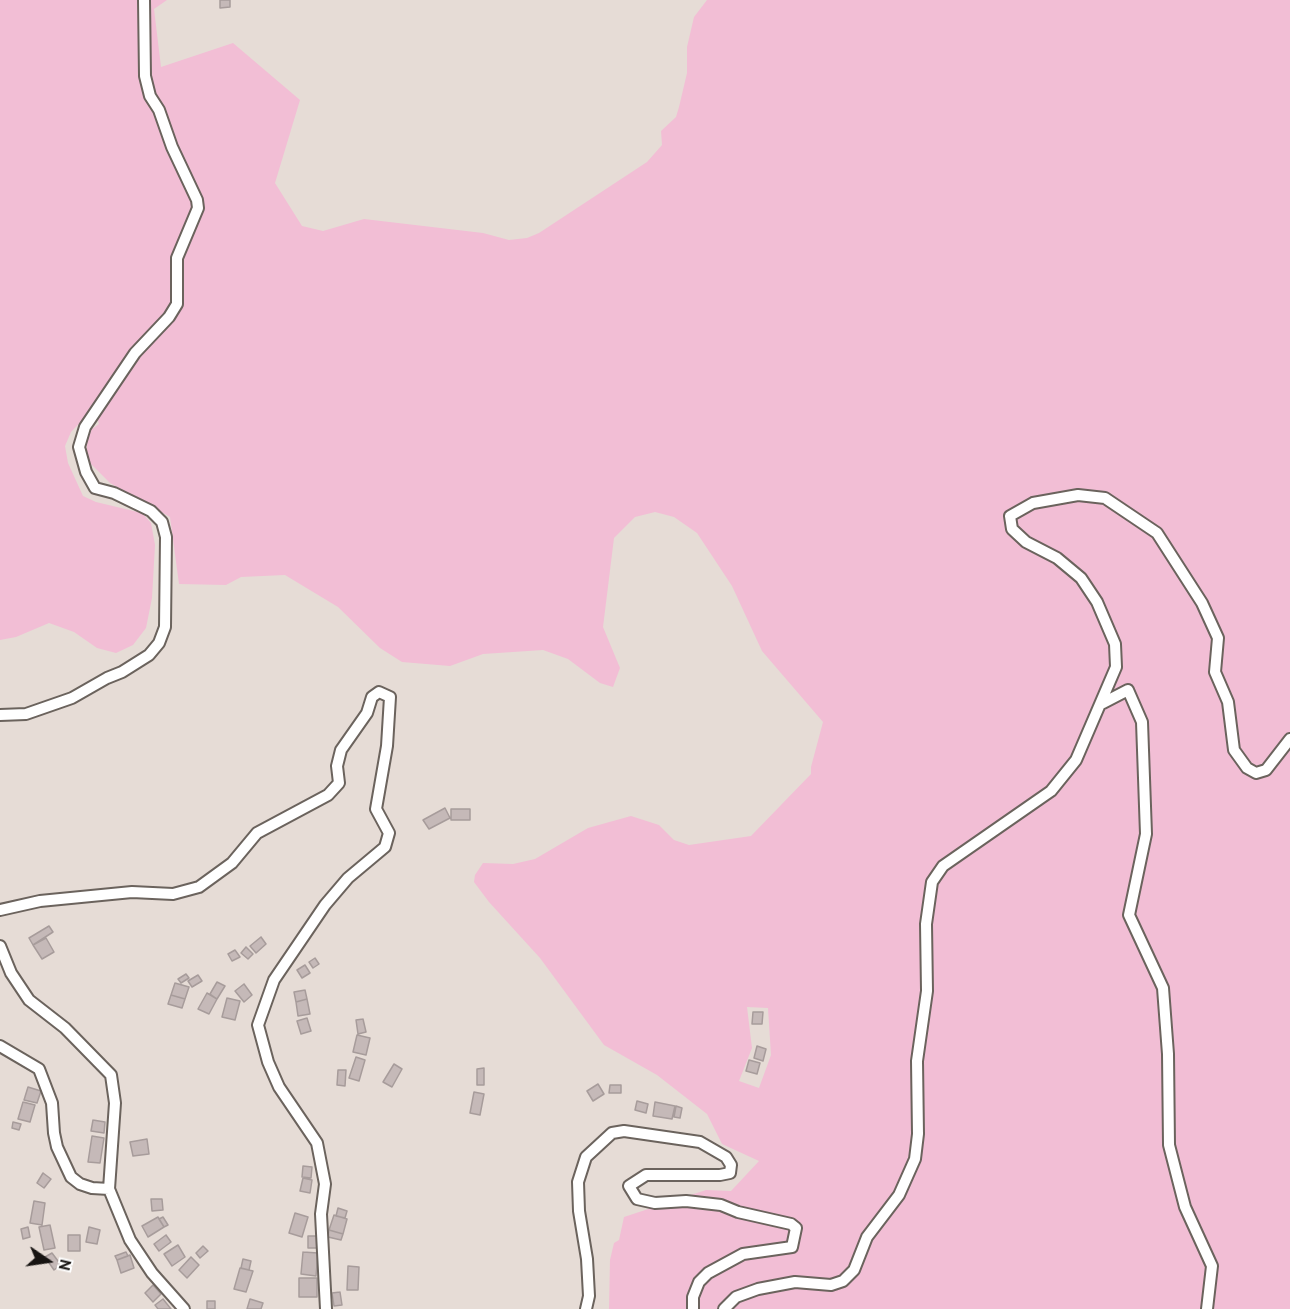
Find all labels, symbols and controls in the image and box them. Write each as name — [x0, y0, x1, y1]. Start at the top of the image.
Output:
north arrow — [18, 1231, 78, 1291]
text: N — [55, 1258, 76, 1272]

